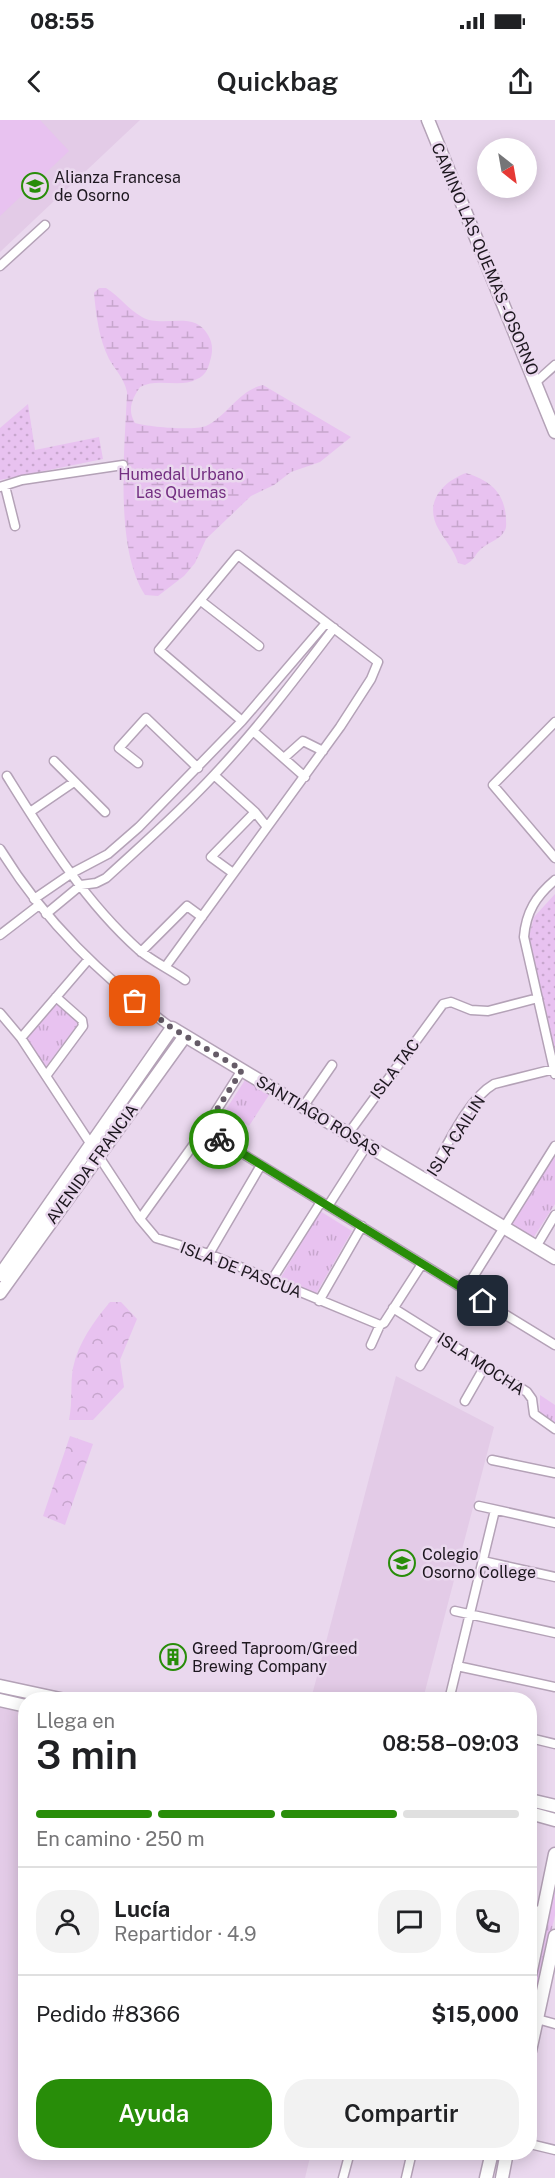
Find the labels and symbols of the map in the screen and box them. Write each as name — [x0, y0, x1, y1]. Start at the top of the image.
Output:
north arrow — [477, 138, 537, 198]
street label: CAMINO LAS QUEMAS - OSORNO — [427, 140, 543, 378]
place label: Alianza Francesa de Osorno — [54, 168, 181, 205]
school or university icon: Alianza Francesa de Osorno — [20, 171, 50, 201]
park label: Humedal Urbano Las Quemas — [118, 465, 244, 502]
pin — [109, 975, 160, 1026]
street label: ISLA TAC — [366, 1035, 424, 1103]
street label: SANTIAGO ROSAS — [253, 1072, 383, 1160]
street label: ISLA CAILIN — [423, 1092, 489, 1180]
street label: AVENIDA FRANCIA — [42, 1100, 142, 1228]
courier — [189, 1109, 249, 1169]
street label: ISLA DE PASCUA — [178, 1238, 304, 1302]
pin — [457, 1275, 508, 1326]
street label: ISLA MOCHA — [434, 1329, 528, 1399]
place label: Colegio Osorno College — [422, 1545, 536, 1582]
school or university icon: Colegio Osorno College — [387, 1548, 417, 1578]
place label: Greed Taproom/Greed Brewing Company — [192, 1639, 358, 1676]
building icon: Greed Taproom/Greed Brewing Company — [158, 1642, 188, 1672]

